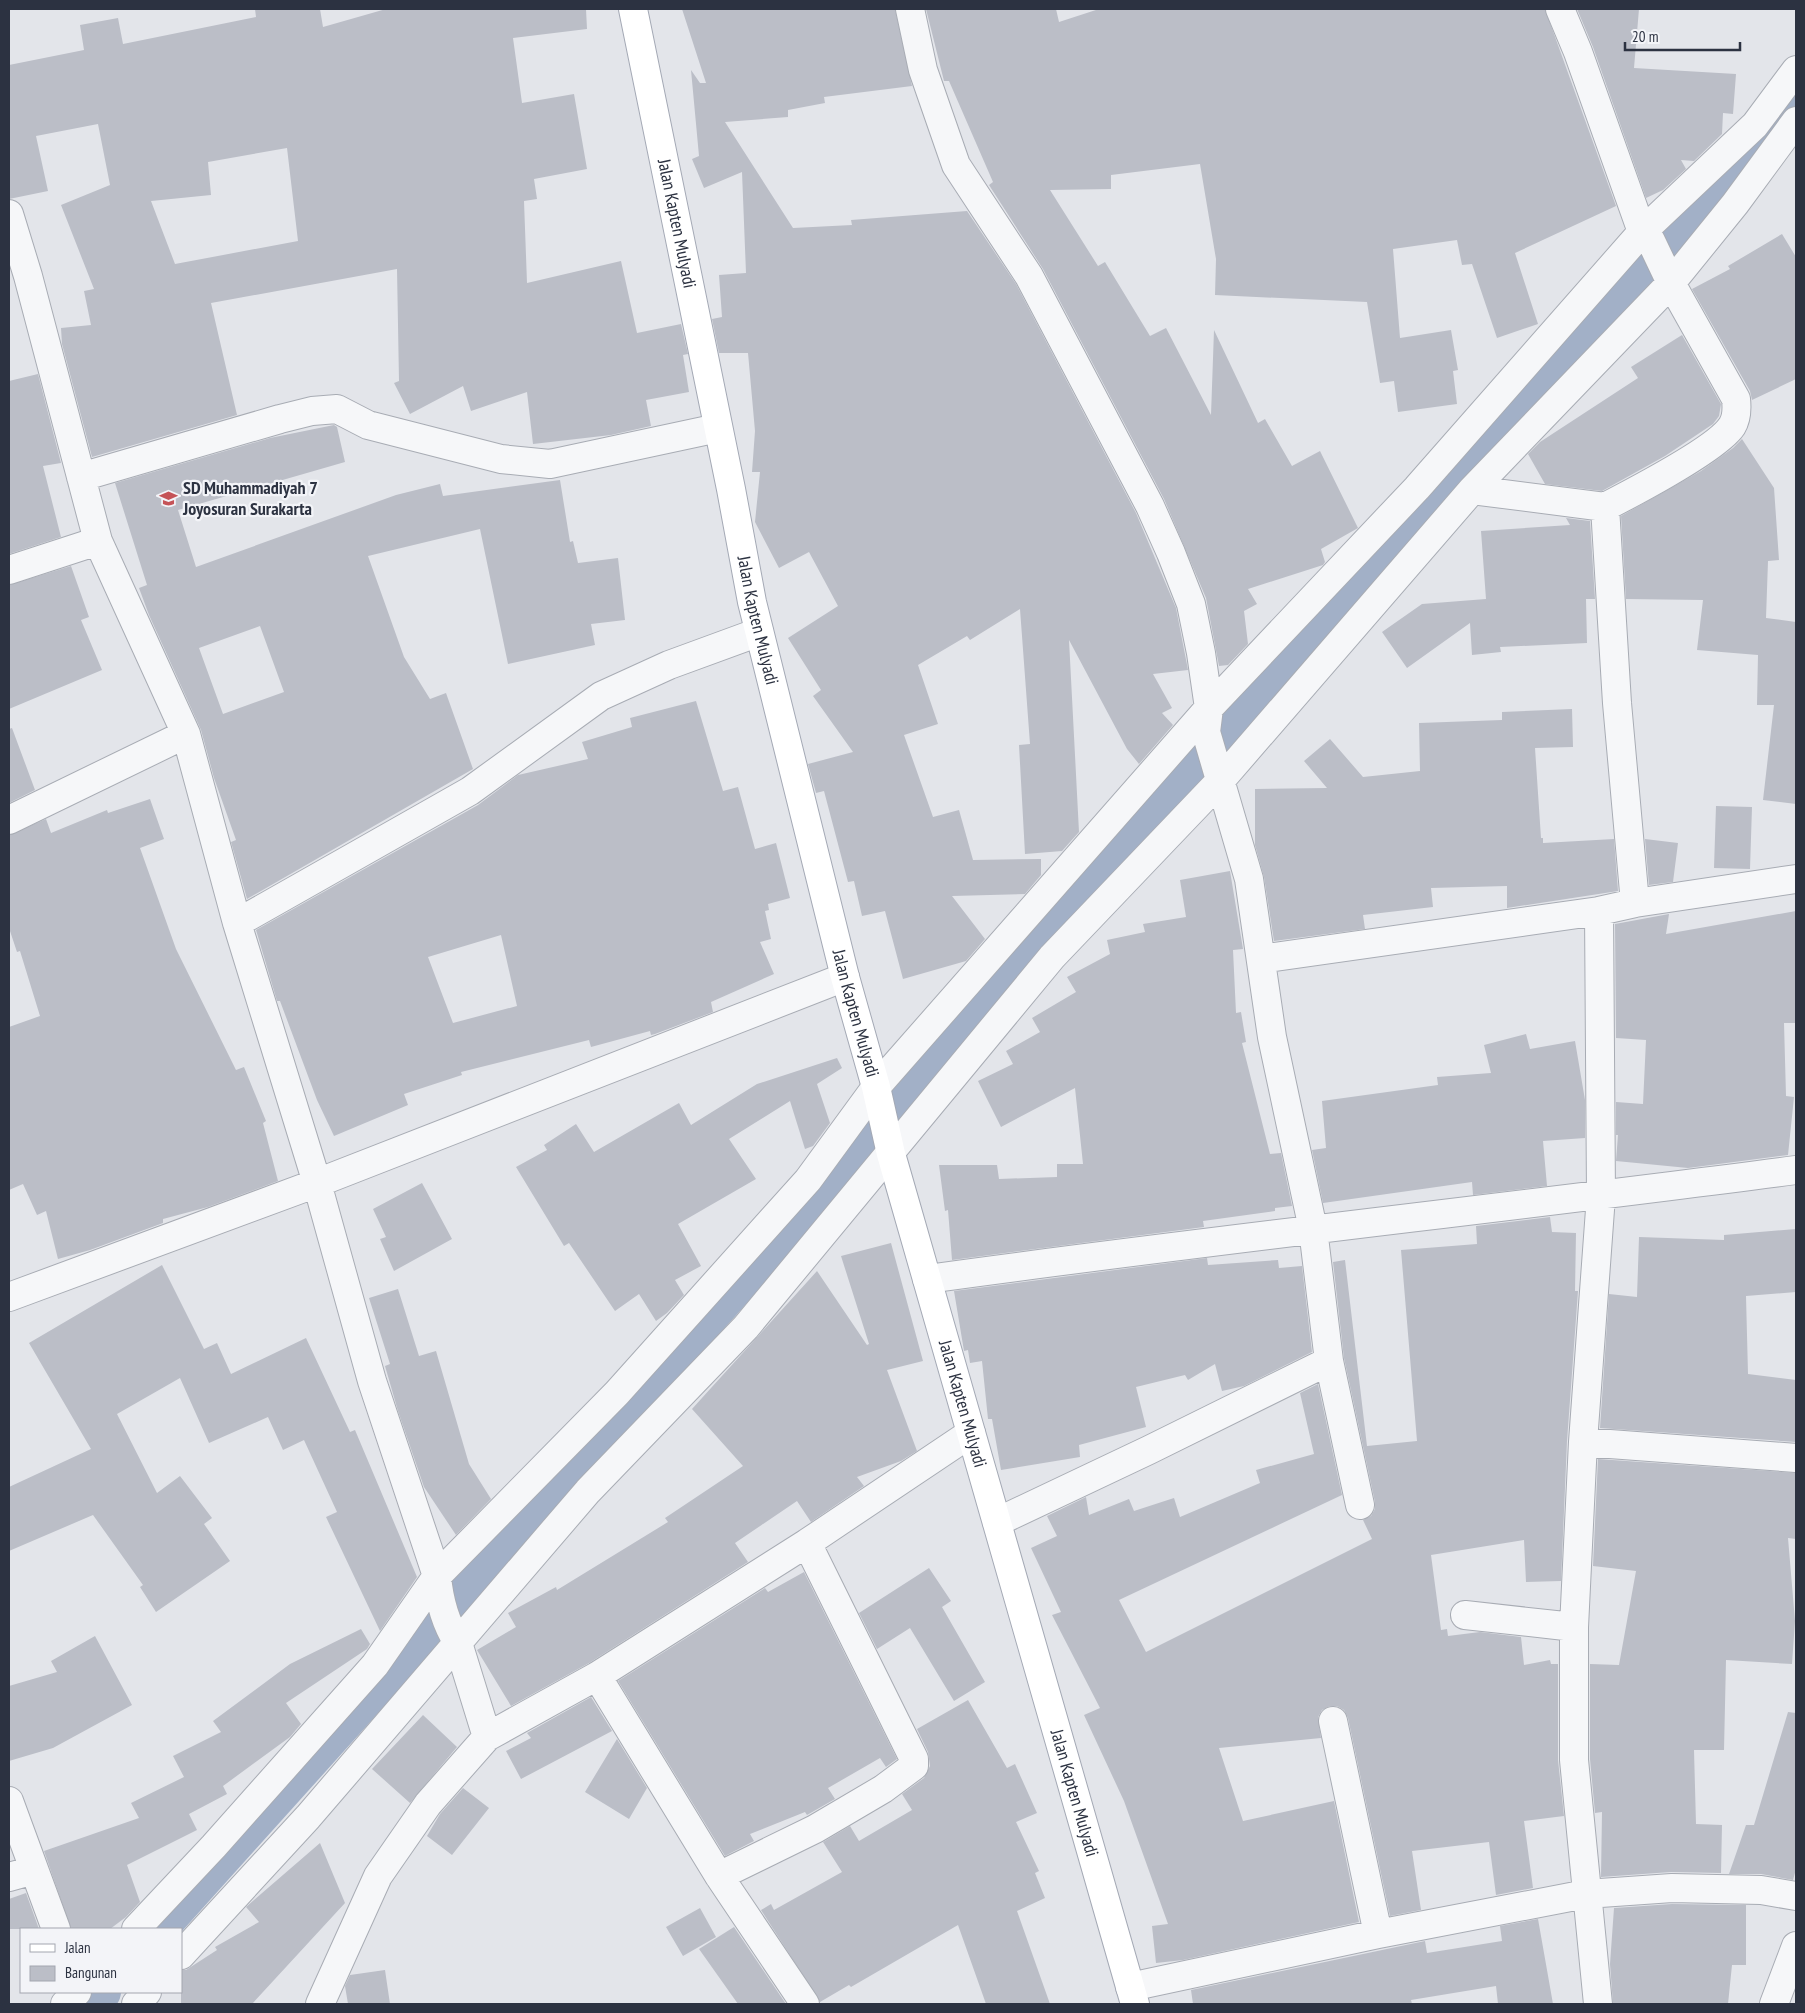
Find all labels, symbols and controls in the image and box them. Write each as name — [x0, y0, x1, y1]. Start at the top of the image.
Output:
scale bar — [1625, 20, 1740, 52]
text: 20 m — [1632, 27, 1658, 46]
street label: Jalan Kapten Mulyadi — [653, 156, 702, 290]
place label: SD Muhammadiyah 7 Joyosuran Surakarta — [182, 476, 318, 520]
school or university icon: SD Muhammadiyah 7 Joyosuran Surakarta — [159, 488, 179, 508]
street label: Jalan Kapten Mulyadi — [733, 553, 784, 687]
street label: Jalan Kapten Mulyadi — [827, 946, 885, 1080]
street label: Jalan Kapten Mulyadi — [934, 1336, 992, 1470]
street label: Jalan Kapten Mulyadi — [1045, 1726, 1104, 1859]
legend — [20, 1928, 182, 1993]
text: Jalan — [64, 1938, 91, 1957]
text: Bangunan — [65, 1963, 117, 1982]

